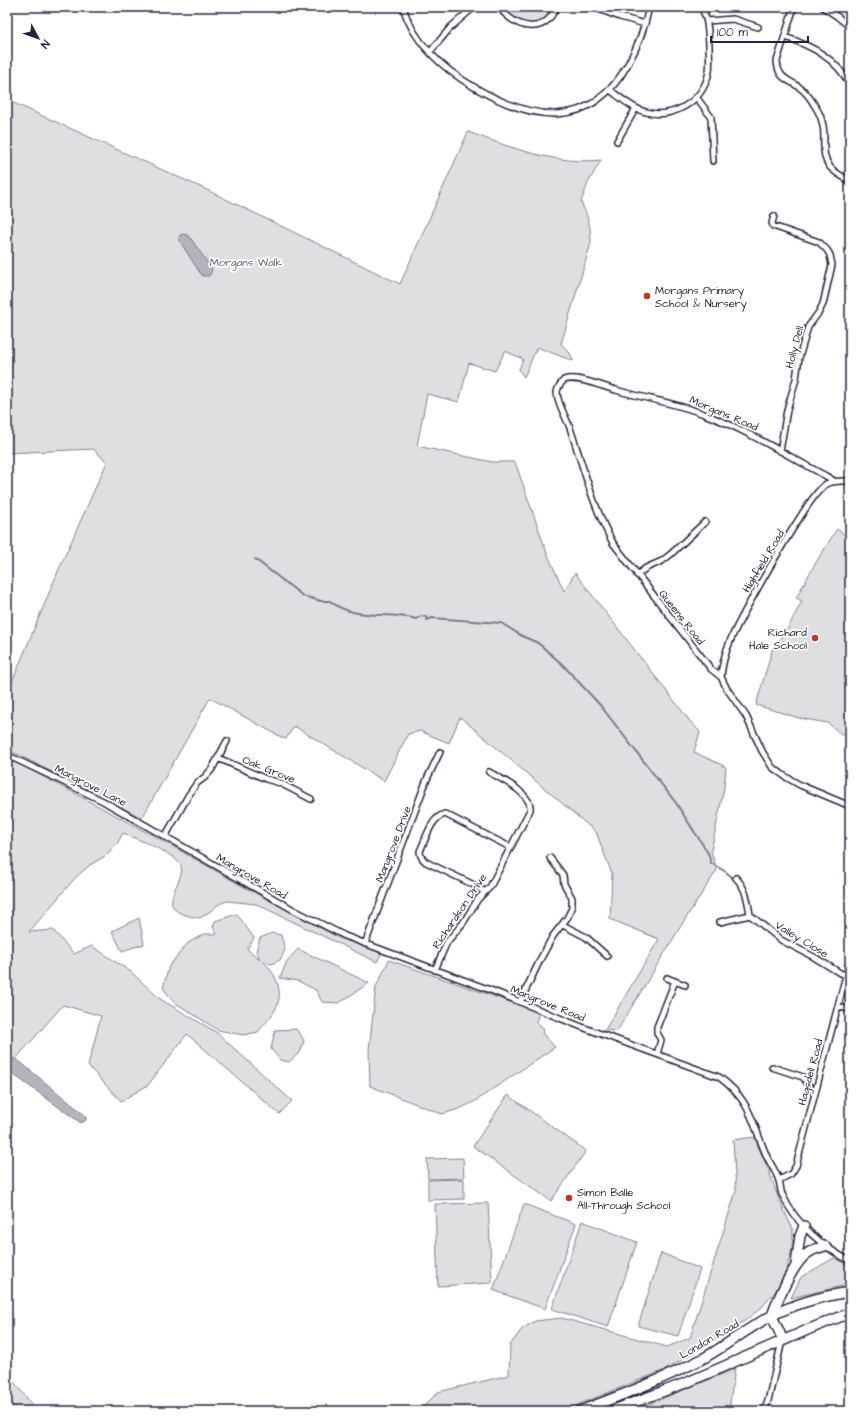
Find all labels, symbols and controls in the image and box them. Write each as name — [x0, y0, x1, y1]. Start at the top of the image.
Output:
north arrow — [18, 18, 58, 58]
scale bar — [711, 18, 808, 44]
text: 100 m — [717, 24, 748, 41]
text: N — [37, 37, 53, 52]
park label: Morgans Walk — [210, 255, 282, 271]
place label: Morgans Primary School & Nursery — [655, 283, 747, 312]
marker: Morgans Primary School & Nursery — [642, 291, 652, 301]
street label: Holly Dell — [782, 324, 808, 370]
street label: Morgans Road — [687, 392, 761, 436]
street label: Highfield Road — [739, 527, 789, 596]
street label: Queens Road — [655, 587, 708, 648]
place label: Richard Hale School — [749, 625, 807, 653]
marker: Richard Hale School — [810, 633, 820, 643]
street label: Oak Grove — [240, 752, 297, 787]
street label: Mangrove Lane — [52, 761, 129, 811]
street label: Mangrove Drive — [372, 804, 416, 885]
street label: Mangrove Road — [213, 850, 290, 904]
street label: Richardson Drive — [429, 871, 490, 952]
street label: Valley Close — [772, 918, 831, 962]
street label: Mangrove Road — [508, 982, 588, 1026]
street label: Hagsdell Road — [794, 1037, 828, 1107]
place label: Simon Balle All-Through School — [577, 1185, 670, 1214]
marker: Simon Balle All-Through School — [564, 1193, 574, 1203]
street label: London Road — [677, 1316, 742, 1363]

